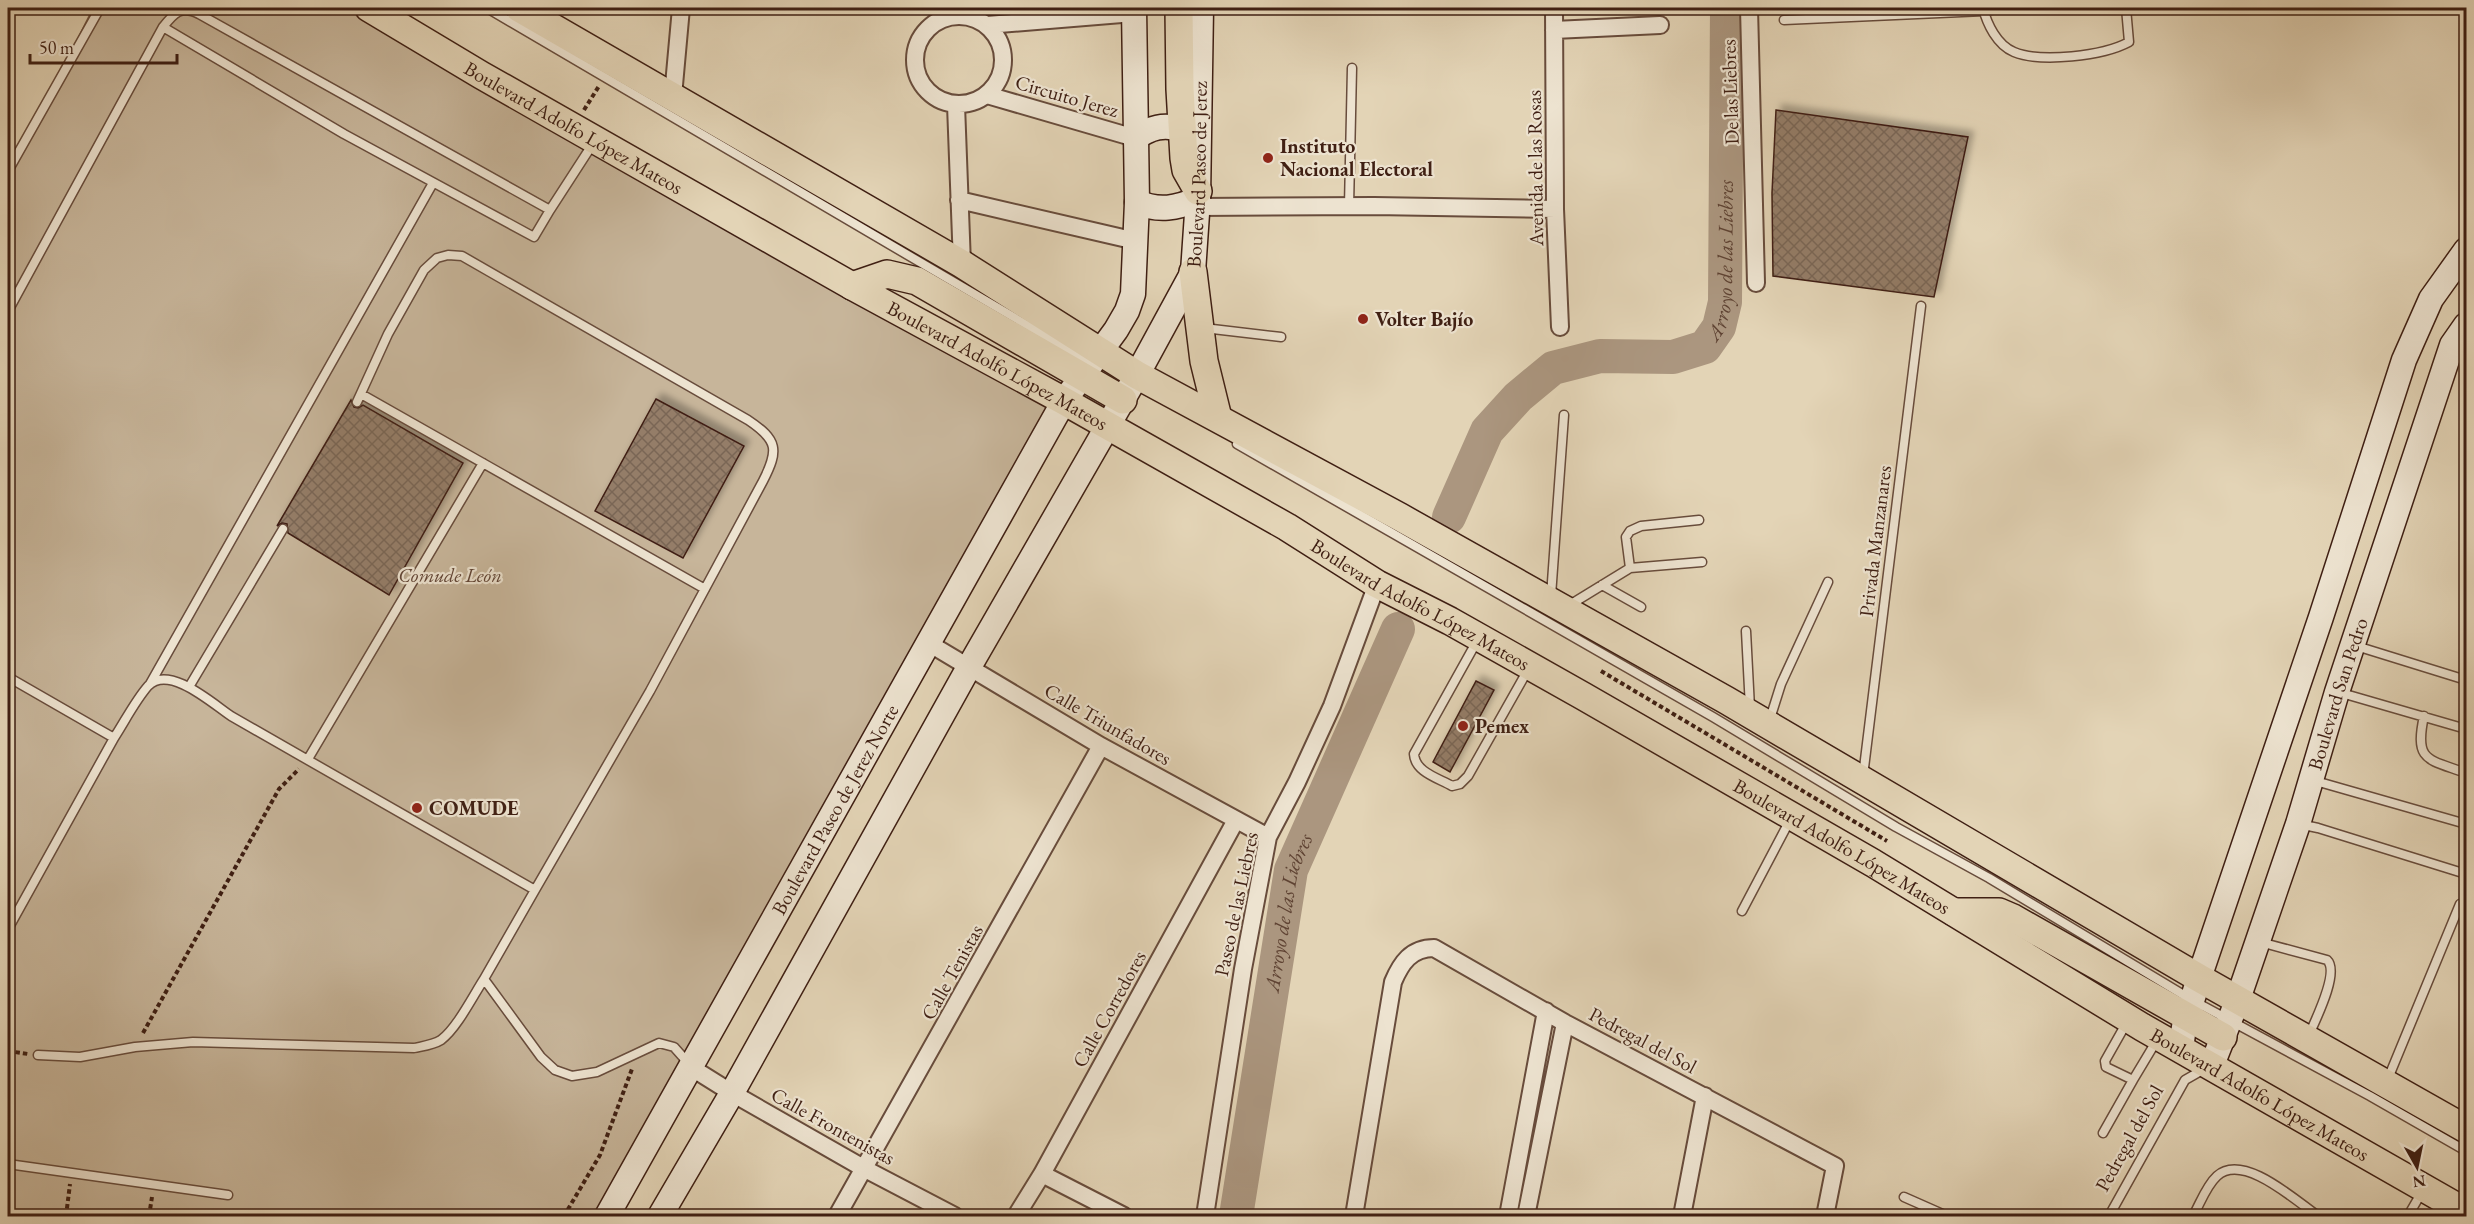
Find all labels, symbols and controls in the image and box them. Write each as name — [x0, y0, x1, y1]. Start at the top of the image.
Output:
scale bar — [30, 27, 177, 65]
text: 50 m — [39, 36, 74, 59]
street label: De las Liebres — [1715, 39, 1745, 145]
street label: Boulevard Adolfo López Mateos — [460, 55, 688, 200]
street label: Circuito Jerez — [1012, 69, 1122, 123]
street label: Boulevard Paseo de Jerez — [1180, 80, 1213, 268]
street label: Avenida de las Rosas — [1521, 90, 1549, 247]
place label: Instituto Nacional Electoral — [1280, 133, 1433, 182]
marker: Instituto Nacional Electoral — [1261, 151, 1275, 165]
water label: Arroyo de las Liebres — [1699, 180, 1739, 347]
street label: Boulevard Adolfo López Mateos — [883, 295, 1112, 436]
place label: Volter Bajío — [1375, 306, 1473, 332]
marker: Volter Bajío — [1356, 312, 1370, 326]
street label: Privada Manzanares — [1853, 464, 1897, 618]
street label: Boulevard Adolfo López Mateos — [1306, 532, 1535, 676]
park label: Comude León — [398, 562, 502, 588]
street label: Boulevard San Pedro — [2302, 614, 2374, 773]
street label: Calle Triunfadores — [1040, 677, 1176, 771]
street label: Boulevard Paseo de Jerez Norte — [766, 700, 904, 919]
place label: Pemex — [1475, 713, 1529, 739]
marker: Pemex — [1456, 719, 1470, 733]
street label: Boulevard Adolfo López Mateos — [1729, 772, 1955, 920]
place label: COMUDE — [429, 795, 519, 821]
marker: COMUDE — [410, 801, 424, 815]
water label: Arroyo de las Liebres — [1258, 829, 1319, 996]
street label: Paseo de las Liebres — [1208, 830, 1264, 978]
street label: Calle Tenistas — [915, 920, 989, 1024]
street label: Calle Corredores — [1066, 946, 1152, 1072]
street label: Pedregal del Sol — [1585, 1001, 1701, 1079]
street label: Boulevard Adolfo López Mateos — [2146, 1022, 2374, 1167]
street label: Pedregal del Sol — [2089, 1080, 2169, 1196]
street label: Calle Frontenistas — [766, 1081, 900, 1171]
north arrow — [2387, 1137, 2447, 1197]
text: N — [2411, 1170, 2427, 1193]

